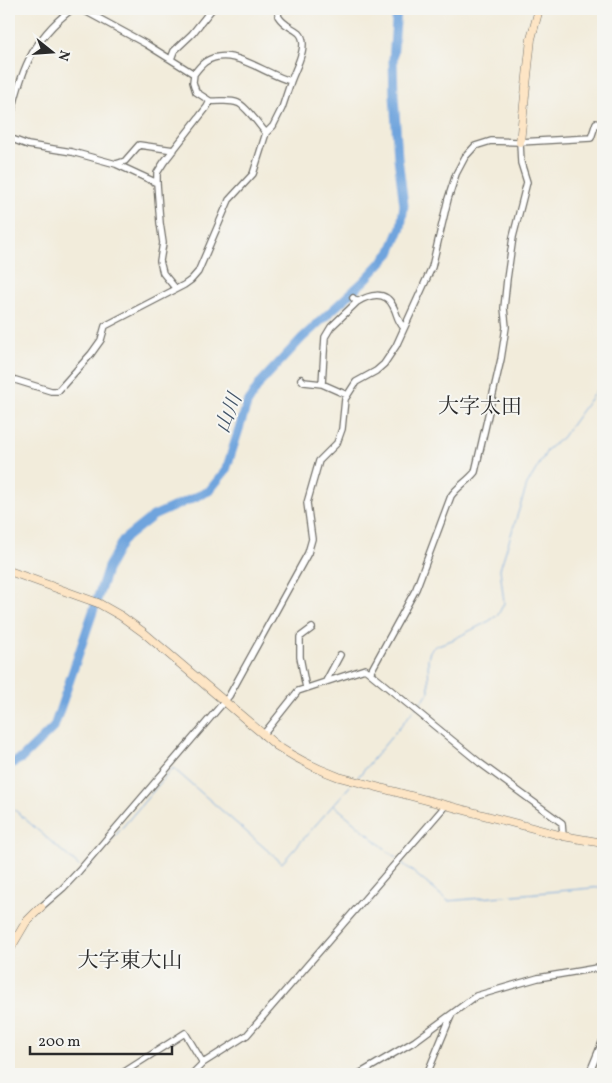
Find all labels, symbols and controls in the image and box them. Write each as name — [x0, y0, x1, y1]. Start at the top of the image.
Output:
north arrow — [28, 28, 78, 78]
text: N — [52, 48, 74, 63]
water label: 山川 — [210, 388, 251, 437]
district label: 大字太田 — [438, 393, 522, 422]
district label: 大字東大山 — [78, 947, 183, 976]
scale bar — [30, 1023, 172, 1055]
text: 200 m — [38, 1032, 81, 1053]

